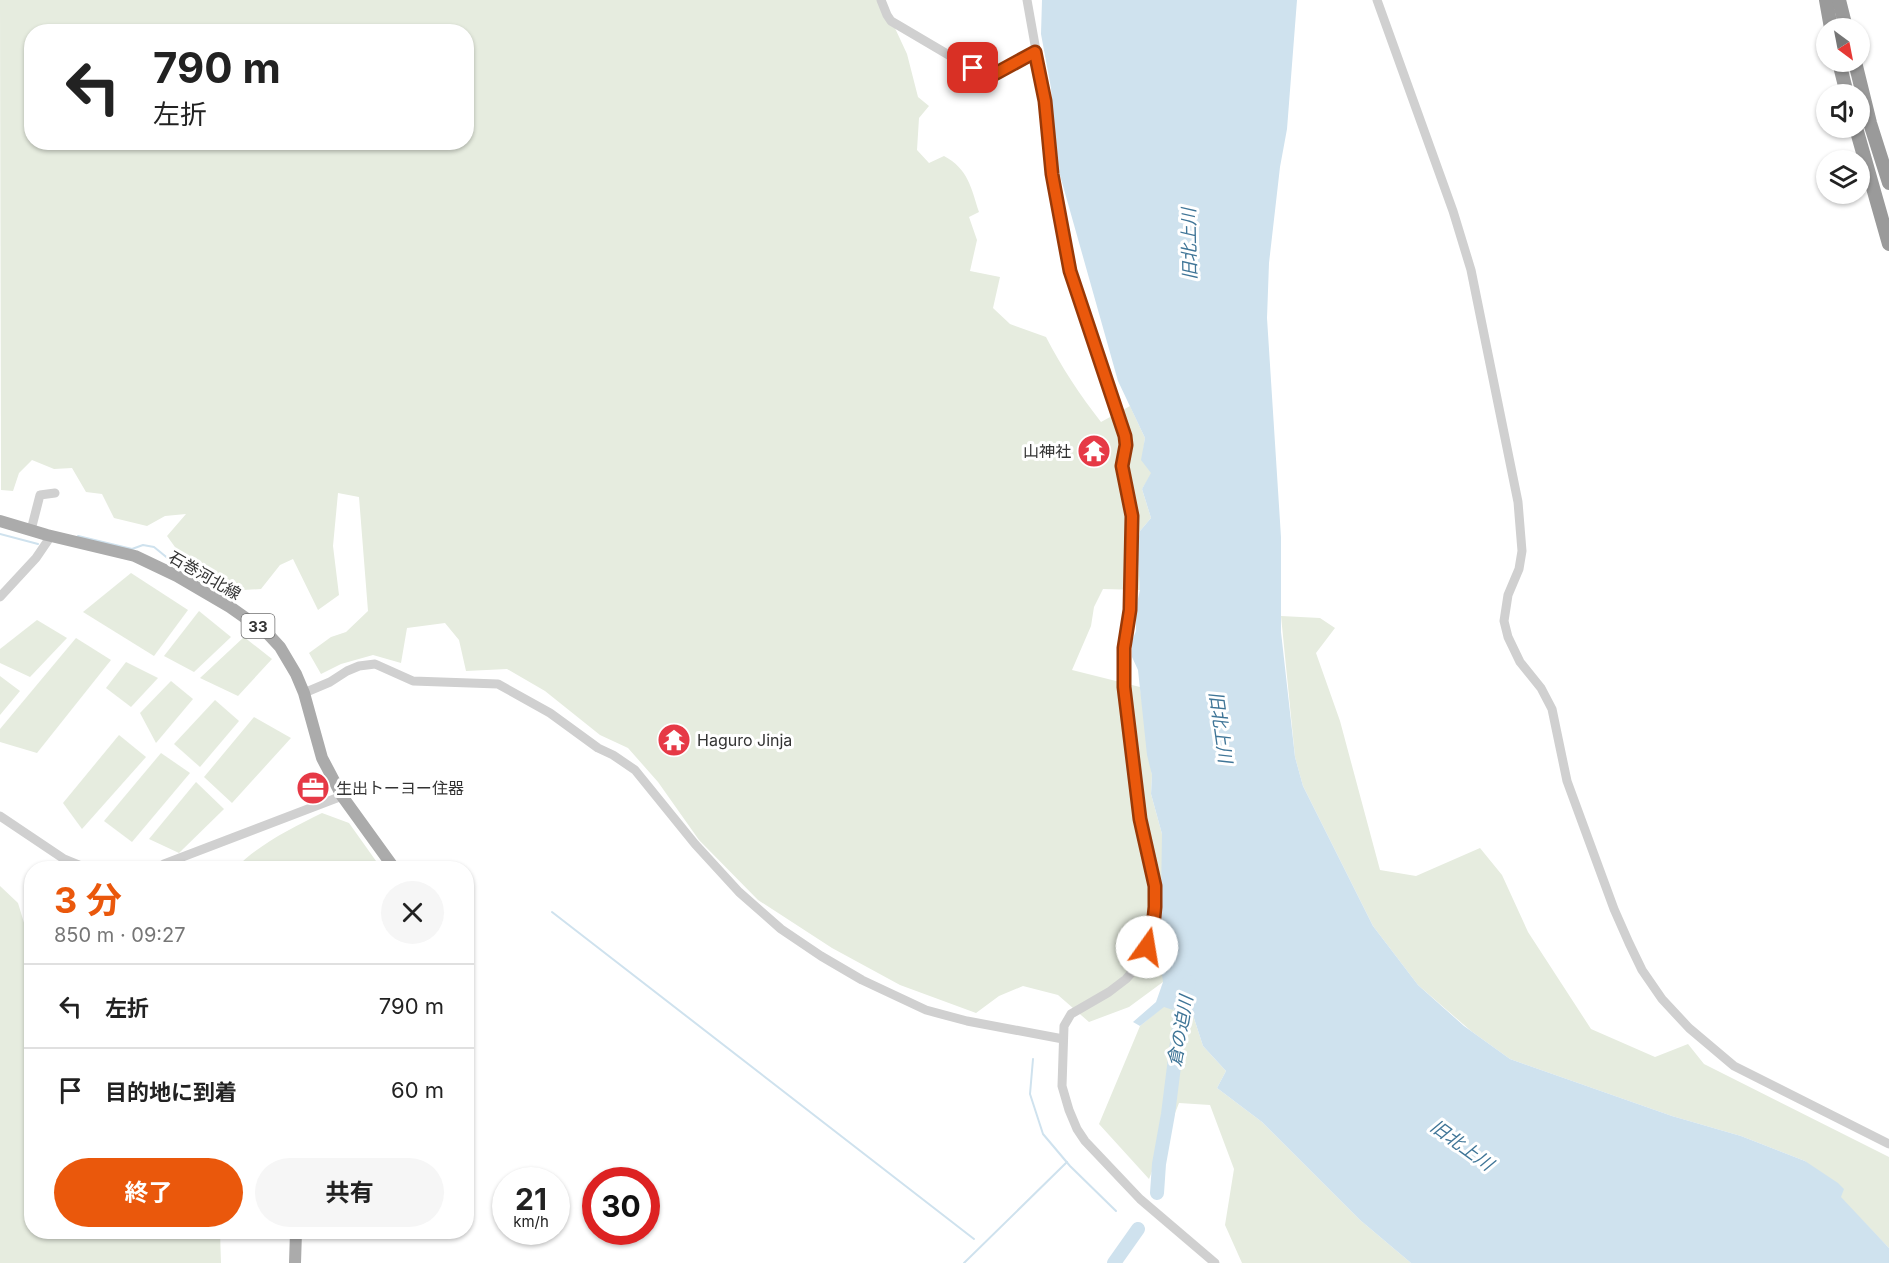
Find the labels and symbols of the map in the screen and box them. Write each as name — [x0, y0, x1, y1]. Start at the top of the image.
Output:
north arrow — [1816, 18, 1870, 72]
pin — [947, 42, 998, 93]
water label: 旧北上川 — [1178, 206, 1200, 280]
temple icon: 山神社 — [1076, 433, 1112, 469]
place label: 山神社 — [1023, 441, 1071, 461]
street label: 石巻河北線 — [165, 546, 245, 604]
road number: 33 — [242, 614, 274, 638]
water label: 旧北上川 — [1206, 690, 1237, 766]
temple icon: Haguro Jinja — [656, 722, 692, 758]
place label: Haguro Jinja — [697, 730, 792, 750]
office icon: 生出トーヨー住器 — [295, 770, 331, 806]
place label: 生出トーヨー住器 — [336, 778, 464, 798]
position arrow — [1115, 915, 1179, 979]
water label: 倉の迫川 — [1163, 992, 1197, 1068]
water label: 旧北上川 — [1427, 1115, 1499, 1176]
speed limit sign: 30 — [582, 1167, 660, 1245]

